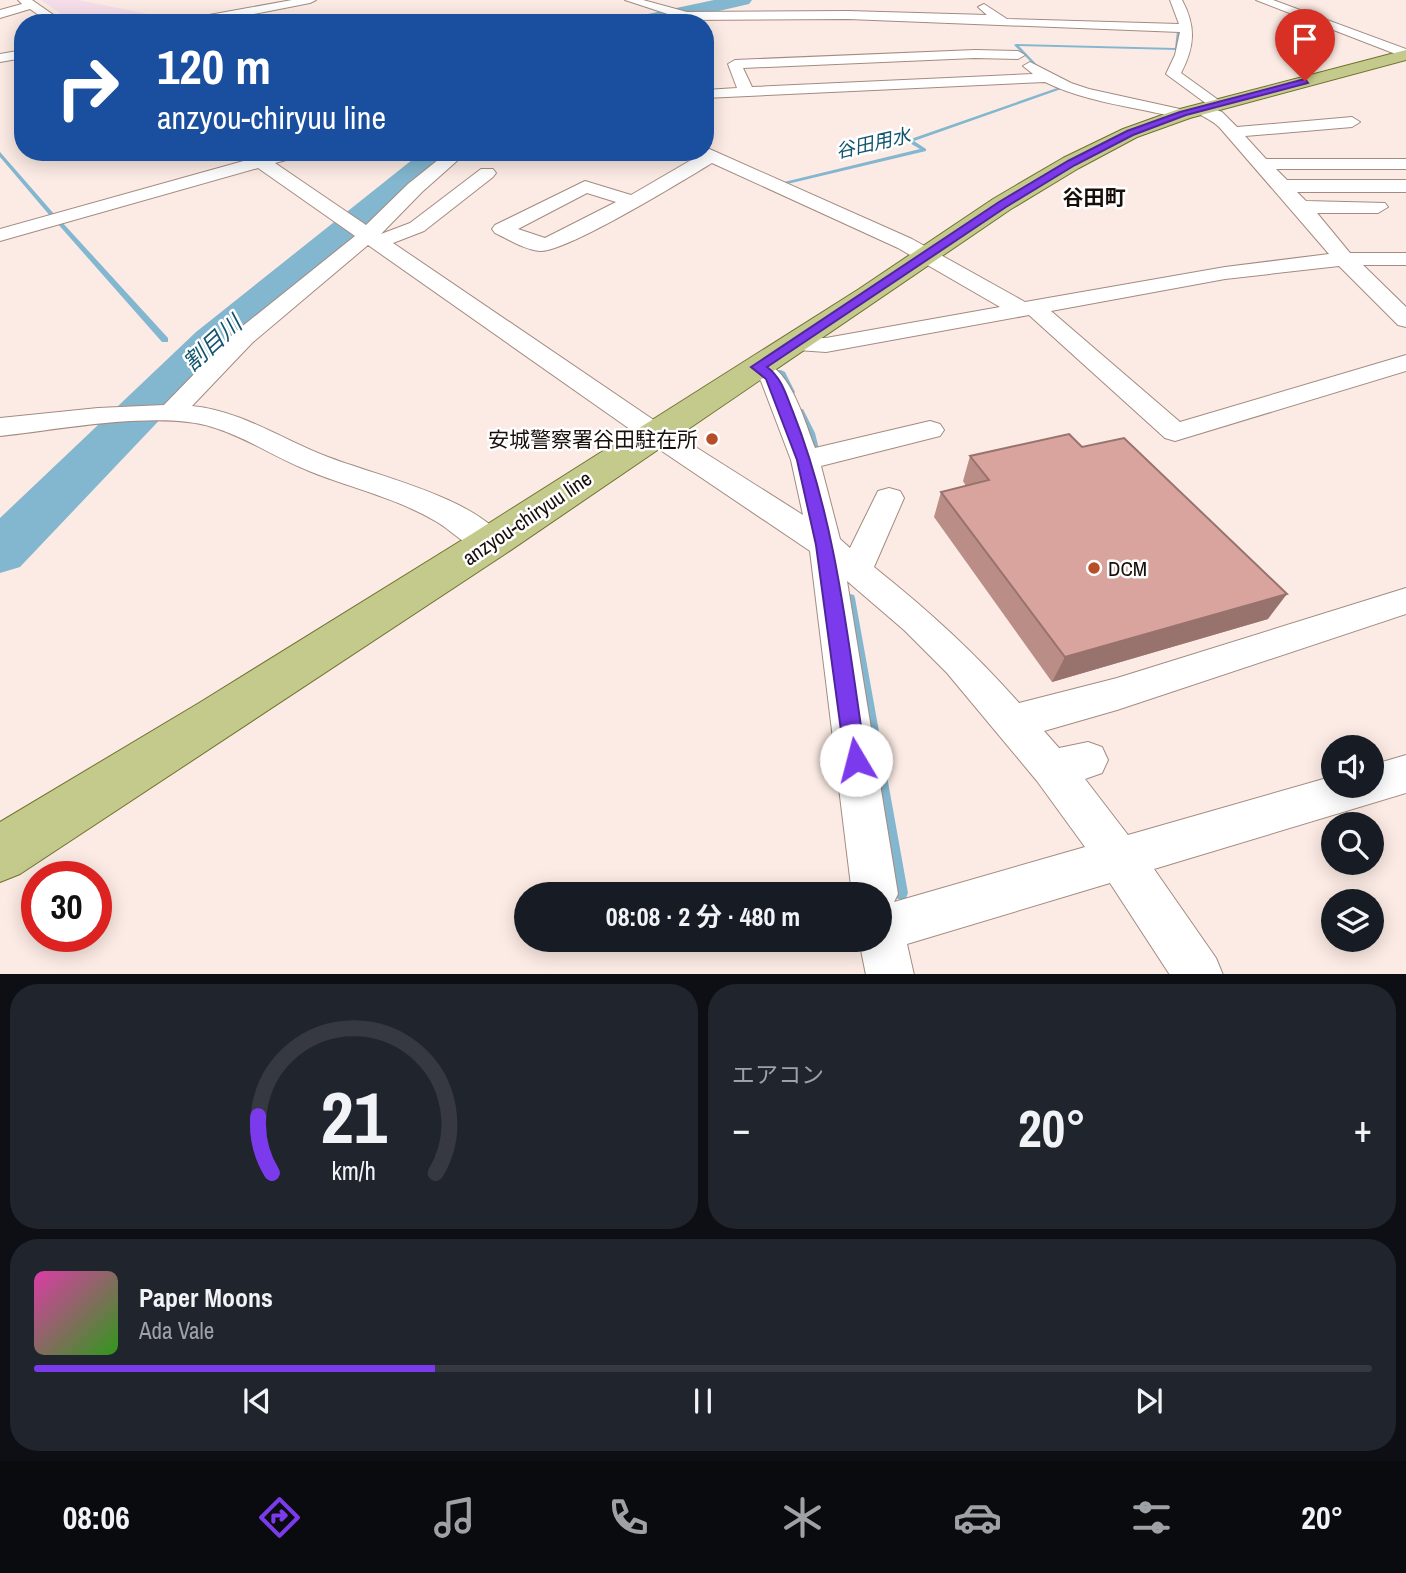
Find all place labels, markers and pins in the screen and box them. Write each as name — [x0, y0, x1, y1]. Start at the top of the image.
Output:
pin — [1275, 9, 1335, 81]
place label: 安城警察署谷田駐在所 — [488, 425, 698, 454]
marker: 安城警察署谷田駐在所 — [704, 431, 720, 447]
place label: DCM — [1108, 554, 1147, 583]
marker: DCM — [1086, 560, 1102, 576]

